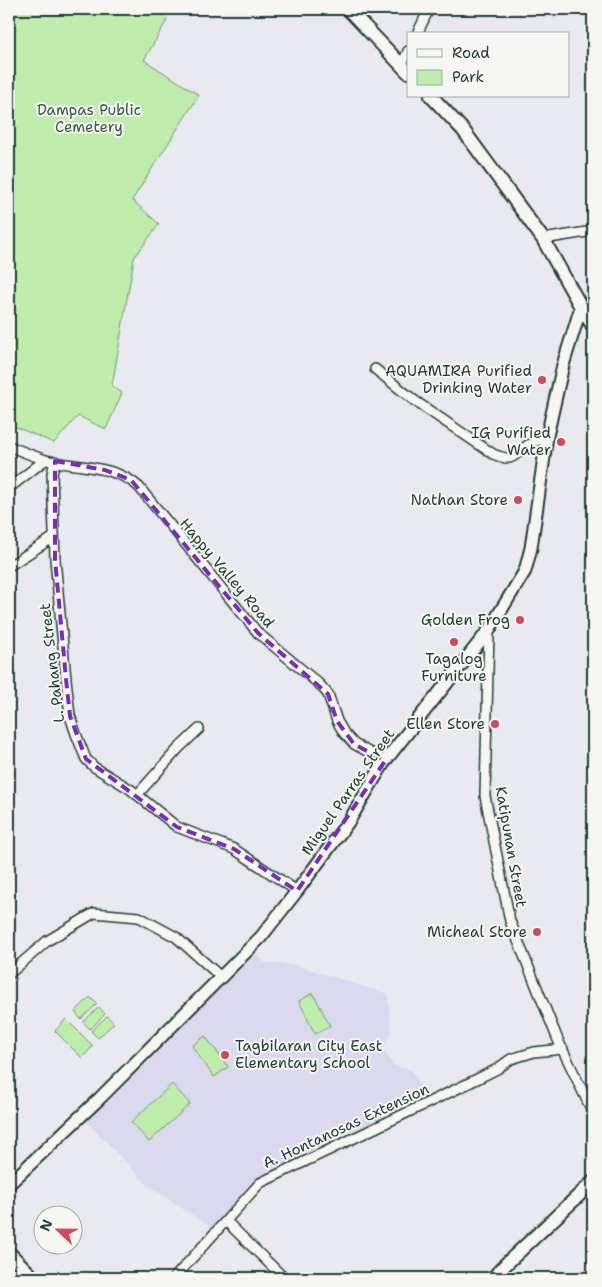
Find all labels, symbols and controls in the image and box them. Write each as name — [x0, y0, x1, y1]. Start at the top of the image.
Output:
legend — [407, 32, 570, 98]
text: Road — [452, 43, 490, 63]
text: Park — [452, 67, 484, 87]
park label: Dampas Public Cemetery — [37, 100, 141, 137]
place label: AQUAMIRA Purified Drinking Water — [385, 361, 532, 398]
marker: AQUAMIRA Purified Drinking Water — [536, 374, 548, 386]
place label: IG Purified Water — [471, 423, 551, 460]
marker: IG Purified Water — [555, 436, 567, 448]
place label: Nathan Store — [411, 490, 508, 510]
marker: Nathan Store — [512, 494, 524, 506]
street label: Happy Valley Road — [175, 514, 279, 632]
street label: L. Pahang Street — [35, 602, 69, 724]
place label: Golden Frog — [421, 610, 510, 630]
marker: Golden Frog — [514, 614, 526, 626]
marker: Tagalog Furniture — [448, 636, 460, 648]
place label: Tagalog Furniture — [421, 649, 487, 686]
place label: Ellen Store — [406, 714, 485, 734]
marker: Ellen Store — [489, 718, 501, 730]
street label: Miguel Parras Street — [297, 725, 399, 859]
street label: Katipunan Street — [490, 785, 532, 909]
place label: Micheal Store — [427, 922, 527, 942]
marker: Micheal Store — [531, 926, 543, 938]
place label: Tagbilaran City East Elementary School — [235, 1036, 382, 1073]
marker: Tagbilaran City East Elementary School — [219, 1049, 231, 1061]
street label: A. Hontanosas Extension — [260, 1079, 432, 1173]
north arrow — [32, 1204, 82, 1254]
text: N — [36, 1217, 56, 1234]

